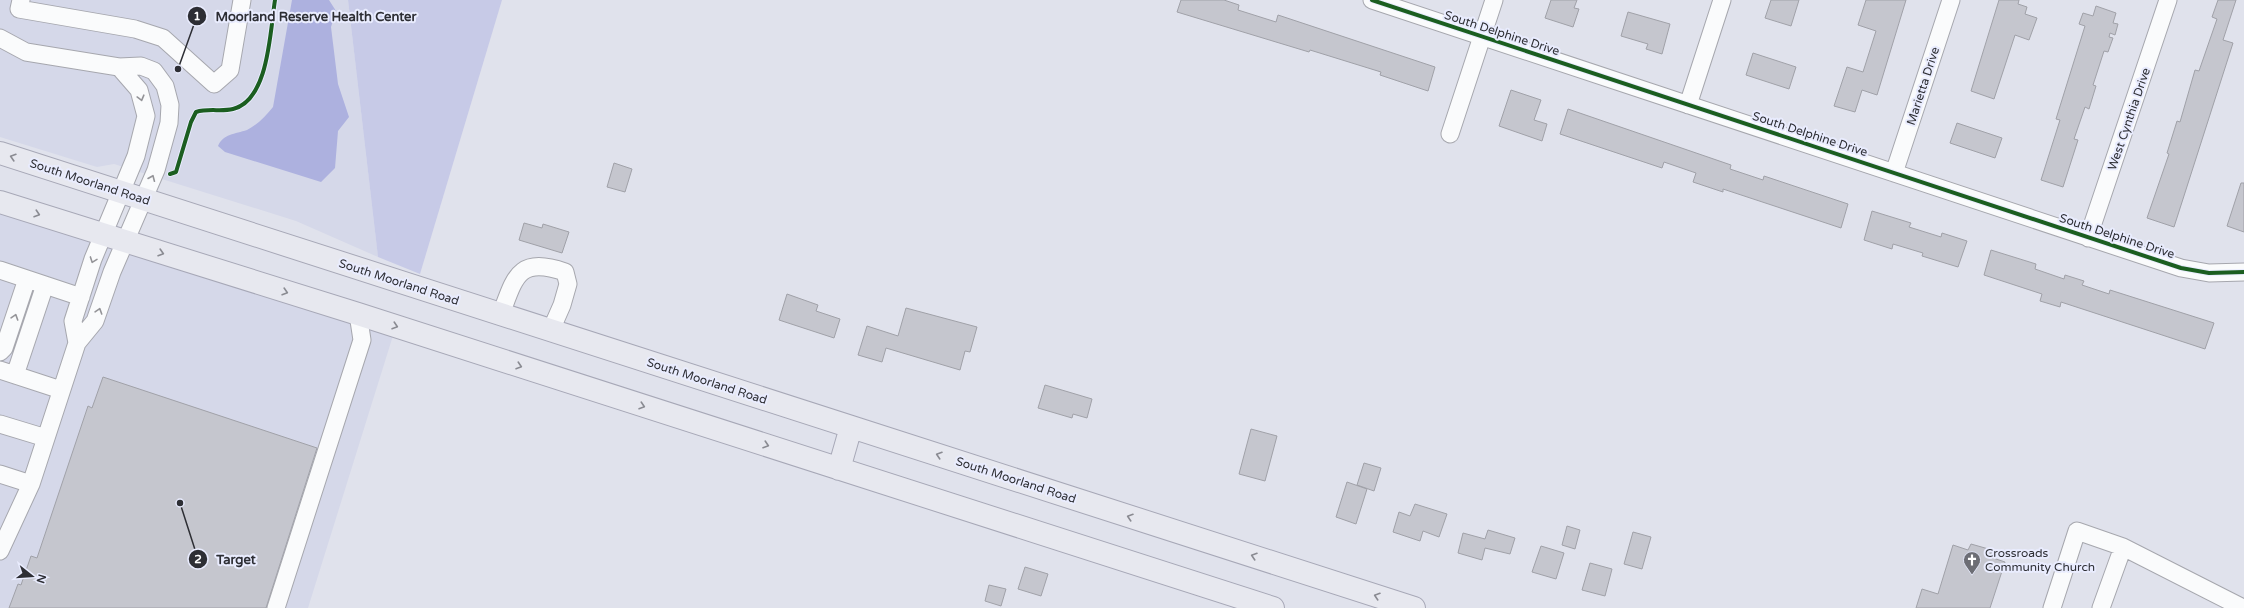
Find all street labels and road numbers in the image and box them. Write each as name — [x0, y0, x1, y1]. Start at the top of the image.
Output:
street label: South Delphine Drive — [1443, 8, 1562, 58]
street label: Marietta Drive — [1904, 45, 1942, 127]
street label: West Cynthia Drive — [2105, 66, 2153, 172]
street label: South Delphine Drive — [1751, 109, 1870, 159]
street label: South Moorland Road — [28, 156, 152, 208]
street label: South Delphine Drive — [2058, 211, 2177, 261]
street label: South Moorland Road — [337, 256, 461, 308]
street label: South Moorland Road — [645, 355, 769, 407]
street label: South Moorland Road — [954, 454, 1078, 506]

